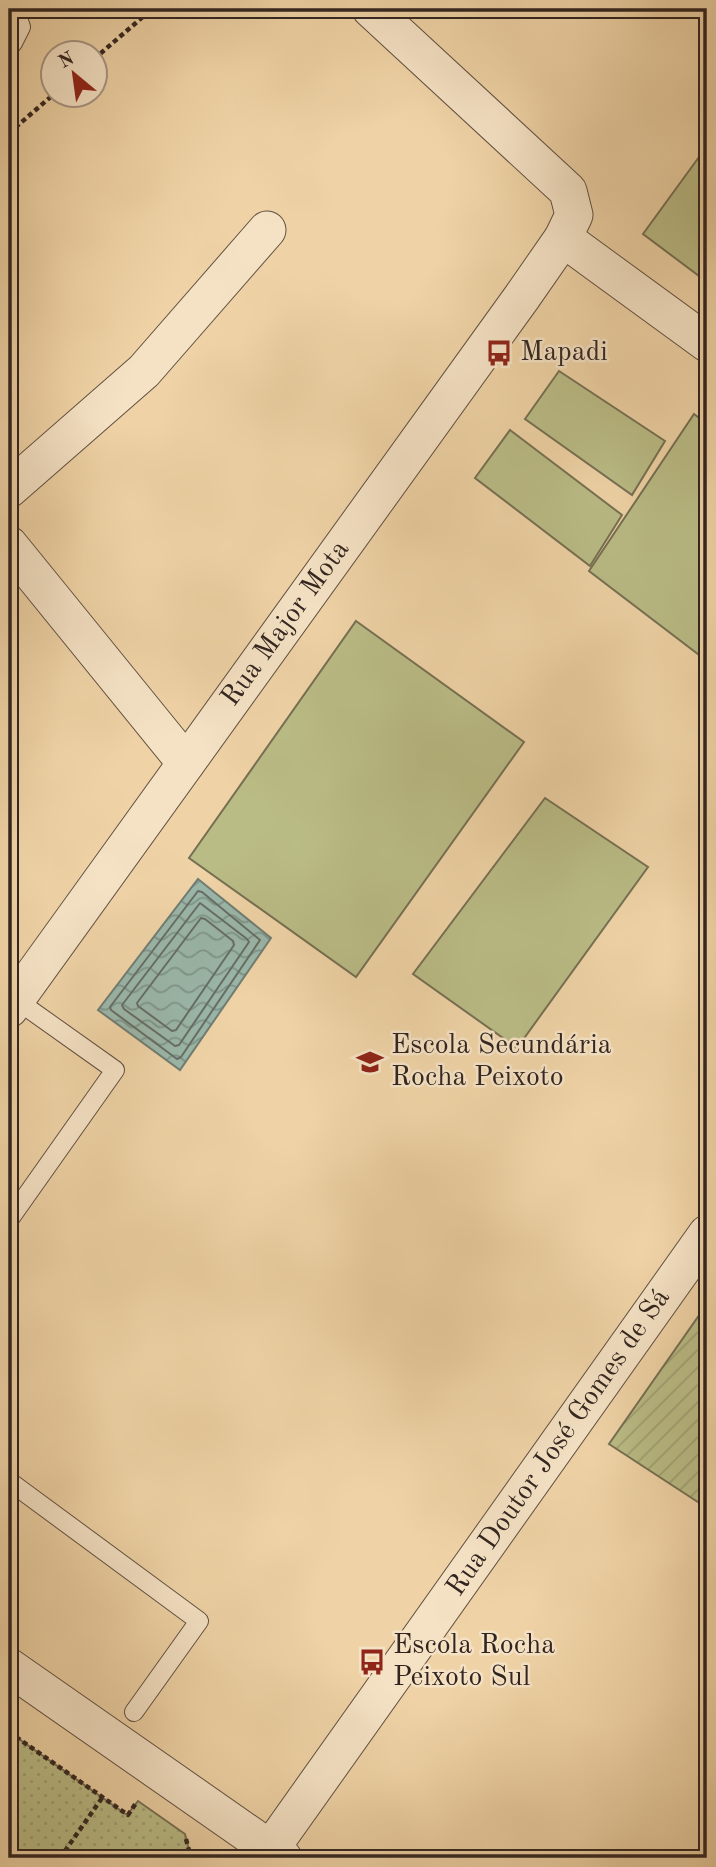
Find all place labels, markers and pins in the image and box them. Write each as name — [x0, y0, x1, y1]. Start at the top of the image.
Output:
bus stop icon: Mapadi — [484, 338, 514, 368]
place label: Mapadi — [520, 339, 608, 367]
place label: Escola Secundária Rocha Peixoto — [391, 1032, 612, 1092]
school or university icon: Escola Secundária Rocha Peixoto — [355, 1047, 385, 1077]
place label: Escola Rocha Peixoto Sul — [393, 1632, 555, 1692]
bus stop icon: Escola Rocha Peixoto Sul — [357, 1647, 387, 1677]

